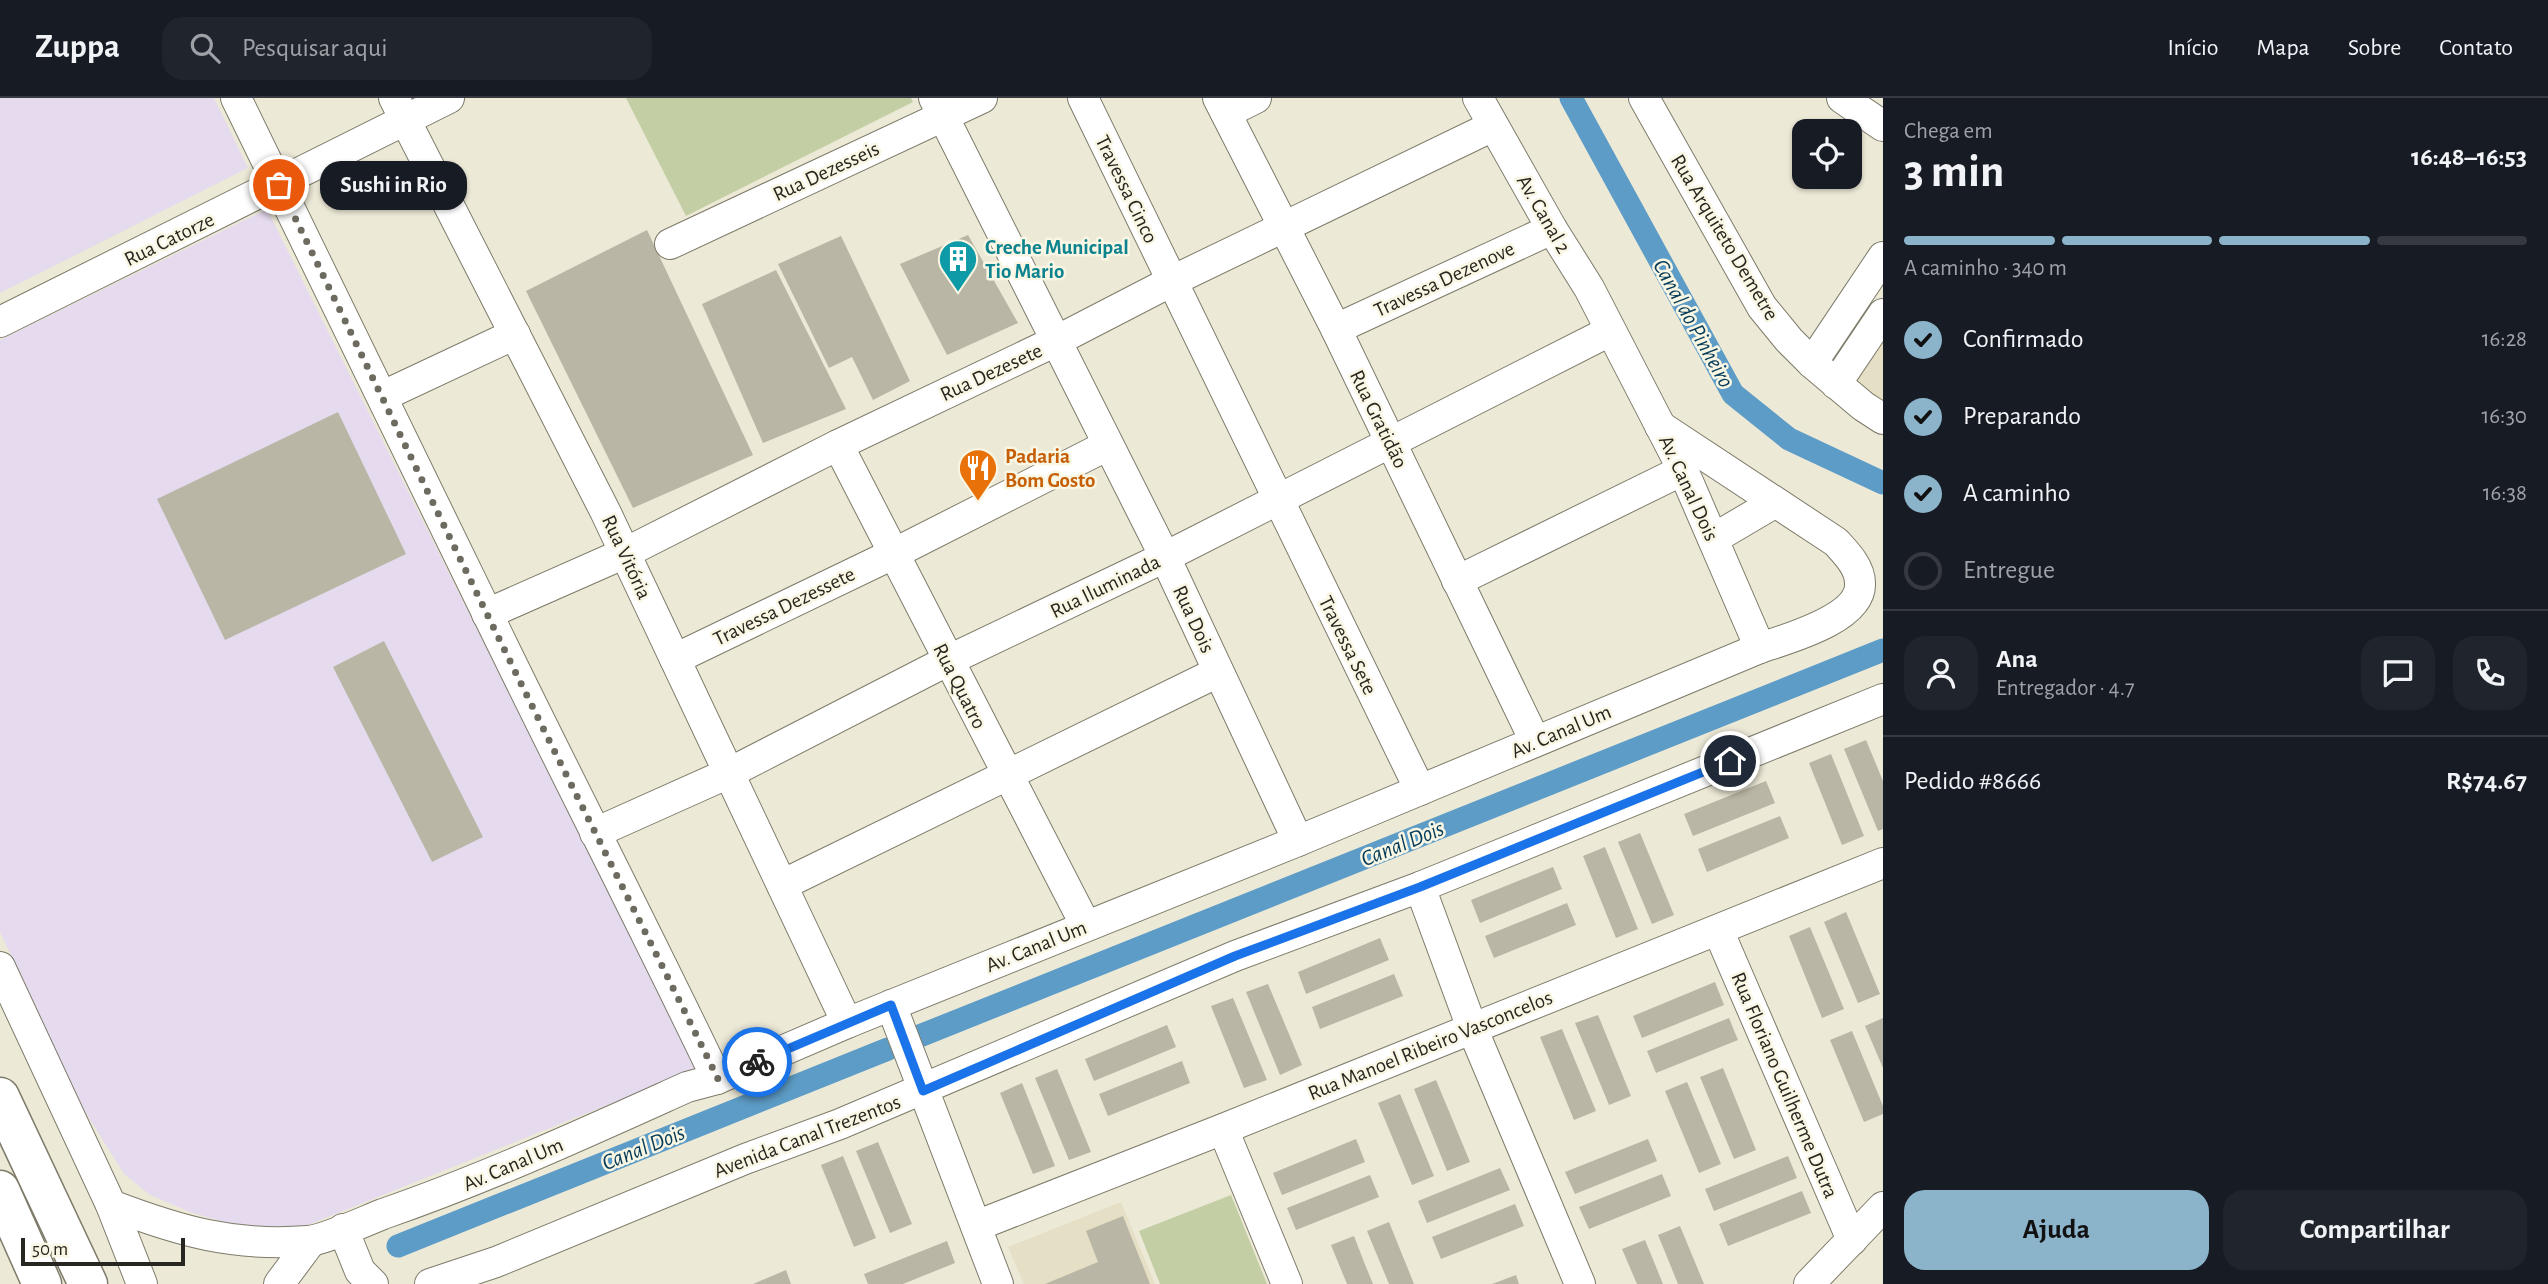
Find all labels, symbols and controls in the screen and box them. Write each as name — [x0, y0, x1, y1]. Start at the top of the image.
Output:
search box — [162, 17, 652, 80]
icon: search — [186, 29, 224, 67]
text: Zuppa — [35, 31, 120, 64]
text: Pesquisar aqui — [242, 35, 388, 61]
text: Início — [2167, 36, 2219, 60]
text: Mapa — [2257, 36, 2310, 60]
text: Sobre — [2348, 36, 2401, 60]
text: Contato — [2439, 36, 2513, 60]
map controls — [1792, 119, 1862, 189]
button: locate — [1792, 119, 1862, 189]
text: Chega em — [1904, 120, 1993, 143]
street label: Travessa Cinco — [1091, 132, 1162, 246]
street label: Rua Dezesseis — [770, 138, 883, 205]
text: 16:48–16:53 — [2411, 144, 2527, 170]
text: 3 min — [1904, 149, 2004, 195]
street label: Rua Arquiteto Demetre — [1667, 151, 1782, 324]
pin — [249, 155, 309, 215]
callout: Sushi in Rio — [321, 160, 468, 210]
icon: bag — [260, 166, 298, 204]
street label: Av. Canal 2 — [1513, 172, 1574, 257]
text: Sushi in Rio — [340, 174, 447, 197]
street label: Rua Catorze — [121, 209, 217, 270]
place label: Creche Municipal Tio Mario — [985, 237, 1129, 282]
building icon: Creche Municipal Tio Mario — [937, 238, 979, 293]
street label: Travessa Dezenove — [1371, 238, 1518, 321]
water label: Canal do Pinheiro — [1648, 256, 1737, 392]
text: A caminho · 340 m — [1904, 257, 2067, 280]
icon: check — [1904, 321, 1942, 359]
text: Confirmado — [1963, 326, 2084, 352]
text: 16:28 — [2482, 328, 2527, 351]
street label: Rua Dezesete — [937, 340, 1045, 405]
street label: Rua Gratidão — [1346, 367, 1411, 472]
icon: check — [1904, 398, 1942, 436]
text: Preparando — [1963, 403, 2081, 429]
text: 16:30 — [2481, 405, 2527, 428]
street label: Av. Canal Dois — [1655, 432, 1722, 544]
place label: Padaria Bom Gosto — [1005, 446, 1095, 491]
restaurant icon: Padaria Bom Gosto — [957, 447, 999, 502]
icon: check — [1904, 475, 1942, 513]
text: A caminho — [1963, 480, 2071, 506]
text: 16:38 — [2483, 482, 2527, 505]
street label: Rua Vitória — [598, 512, 655, 603]
street label: Rua Iluminada — [1047, 551, 1164, 622]
text: Entregue — [1963, 557, 2055, 583]
street label: Travessa Dezessete — [710, 563, 858, 650]
street label: Rua Dois — [1169, 582, 1218, 656]
street label: Travessa Sete — [1315, 592, 1380, 698]
button: person — [1904, 636, 1978, 710]
button: chat — [2361, 636, 2435, 710]
button: phone — [2453, 636, 2527, 710]
street label: Rua Quatro — [929, 640, 990, 732]
text: Ana — [1996, 646, 2038, 672]
text: Entregador · 4.7 — [1996, 677, 2135, 700]
street label: Av. Canal Um — [1508, 701, 1614, 762]
pin — [1700, 731, 1760, 791]
icon: home — [1711, 742, 1749, 780]
text: Pedido #8666 — [1904, 768, 2041, 794]
text: R$74.67 — [2446, 768, 2527, 794]
water label: Canal Dois — [1358, 817, 1447, 871]
street label: Av. Canal Um — [983, 917, 1090, 976]
street label: Rua Floriano Guilherme Dutra — [1727, 969, 1842, 1202]
street label: Rua Manoel Ribeiro Vasconcelos — [1305, 987, 1555, 1104]
courier — [722, 1027, 792, 1097]
icon: bike — [738, 1043, 776, 1081]
street label: Avenida Canal Trezentos — [711, 1091, 904, 1182]
water label: Canal Dois — [599, 1121, 688, 1175]
street label: Av. Canal Um — [460, 1134, 566, 1195]
button: Ajuda — [1904, 1190, 2209, 1270]
button: Compartilhar — [2223, 1190, 2527, 1270]
scale bar — [21, 1235, 186, 1267]
text: 50 m — [32, 1240, 68, 1259]

